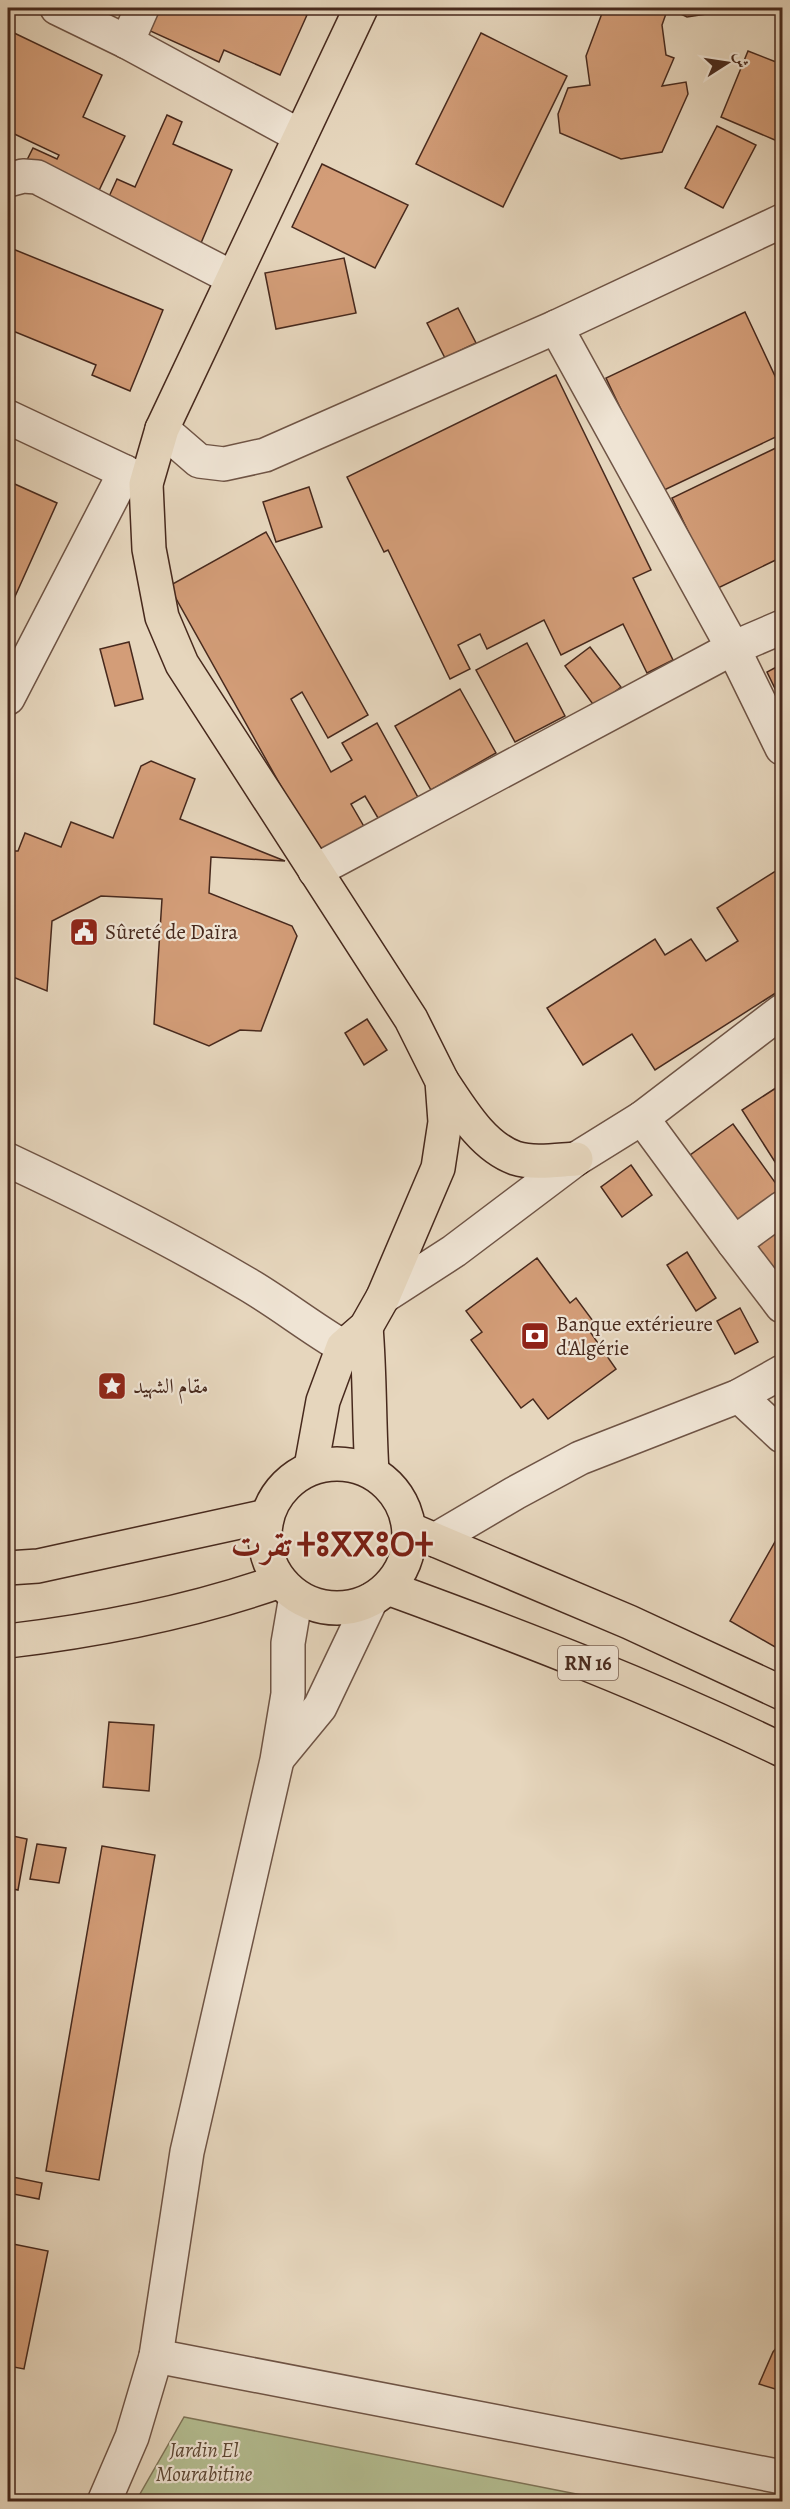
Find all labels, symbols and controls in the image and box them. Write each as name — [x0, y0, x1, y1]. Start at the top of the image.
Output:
north arrow — [697, 33, 757, 93]
text: ش — [728, 50, 753, 70]
public building icon: Sûreté de Daïra — [68, 916, 100, 948]
place label: Sûreté de Daïra — [105, 918, 238, 946]
place label: Banque extérieure d'Algérie — [556, 1310, 713, 1362]
bank icon: Banque extérieure d'Algérie — [519, 1320, 551, 1352]
place icon: مقام الشهيد — [96, 1370, 128, 1402]
place label: مقام الشهيد — [133, 1372, 208, 1404]
district label: تقرت ⵜⵓⴳⴳⵓⵔⵜ — [231, 1522, 433, 1567]
road number: RN 16 — [558, 1646, 618, 1680]
park label: Jardin El Mourabitine — [156, 2436, 253, 2488]

